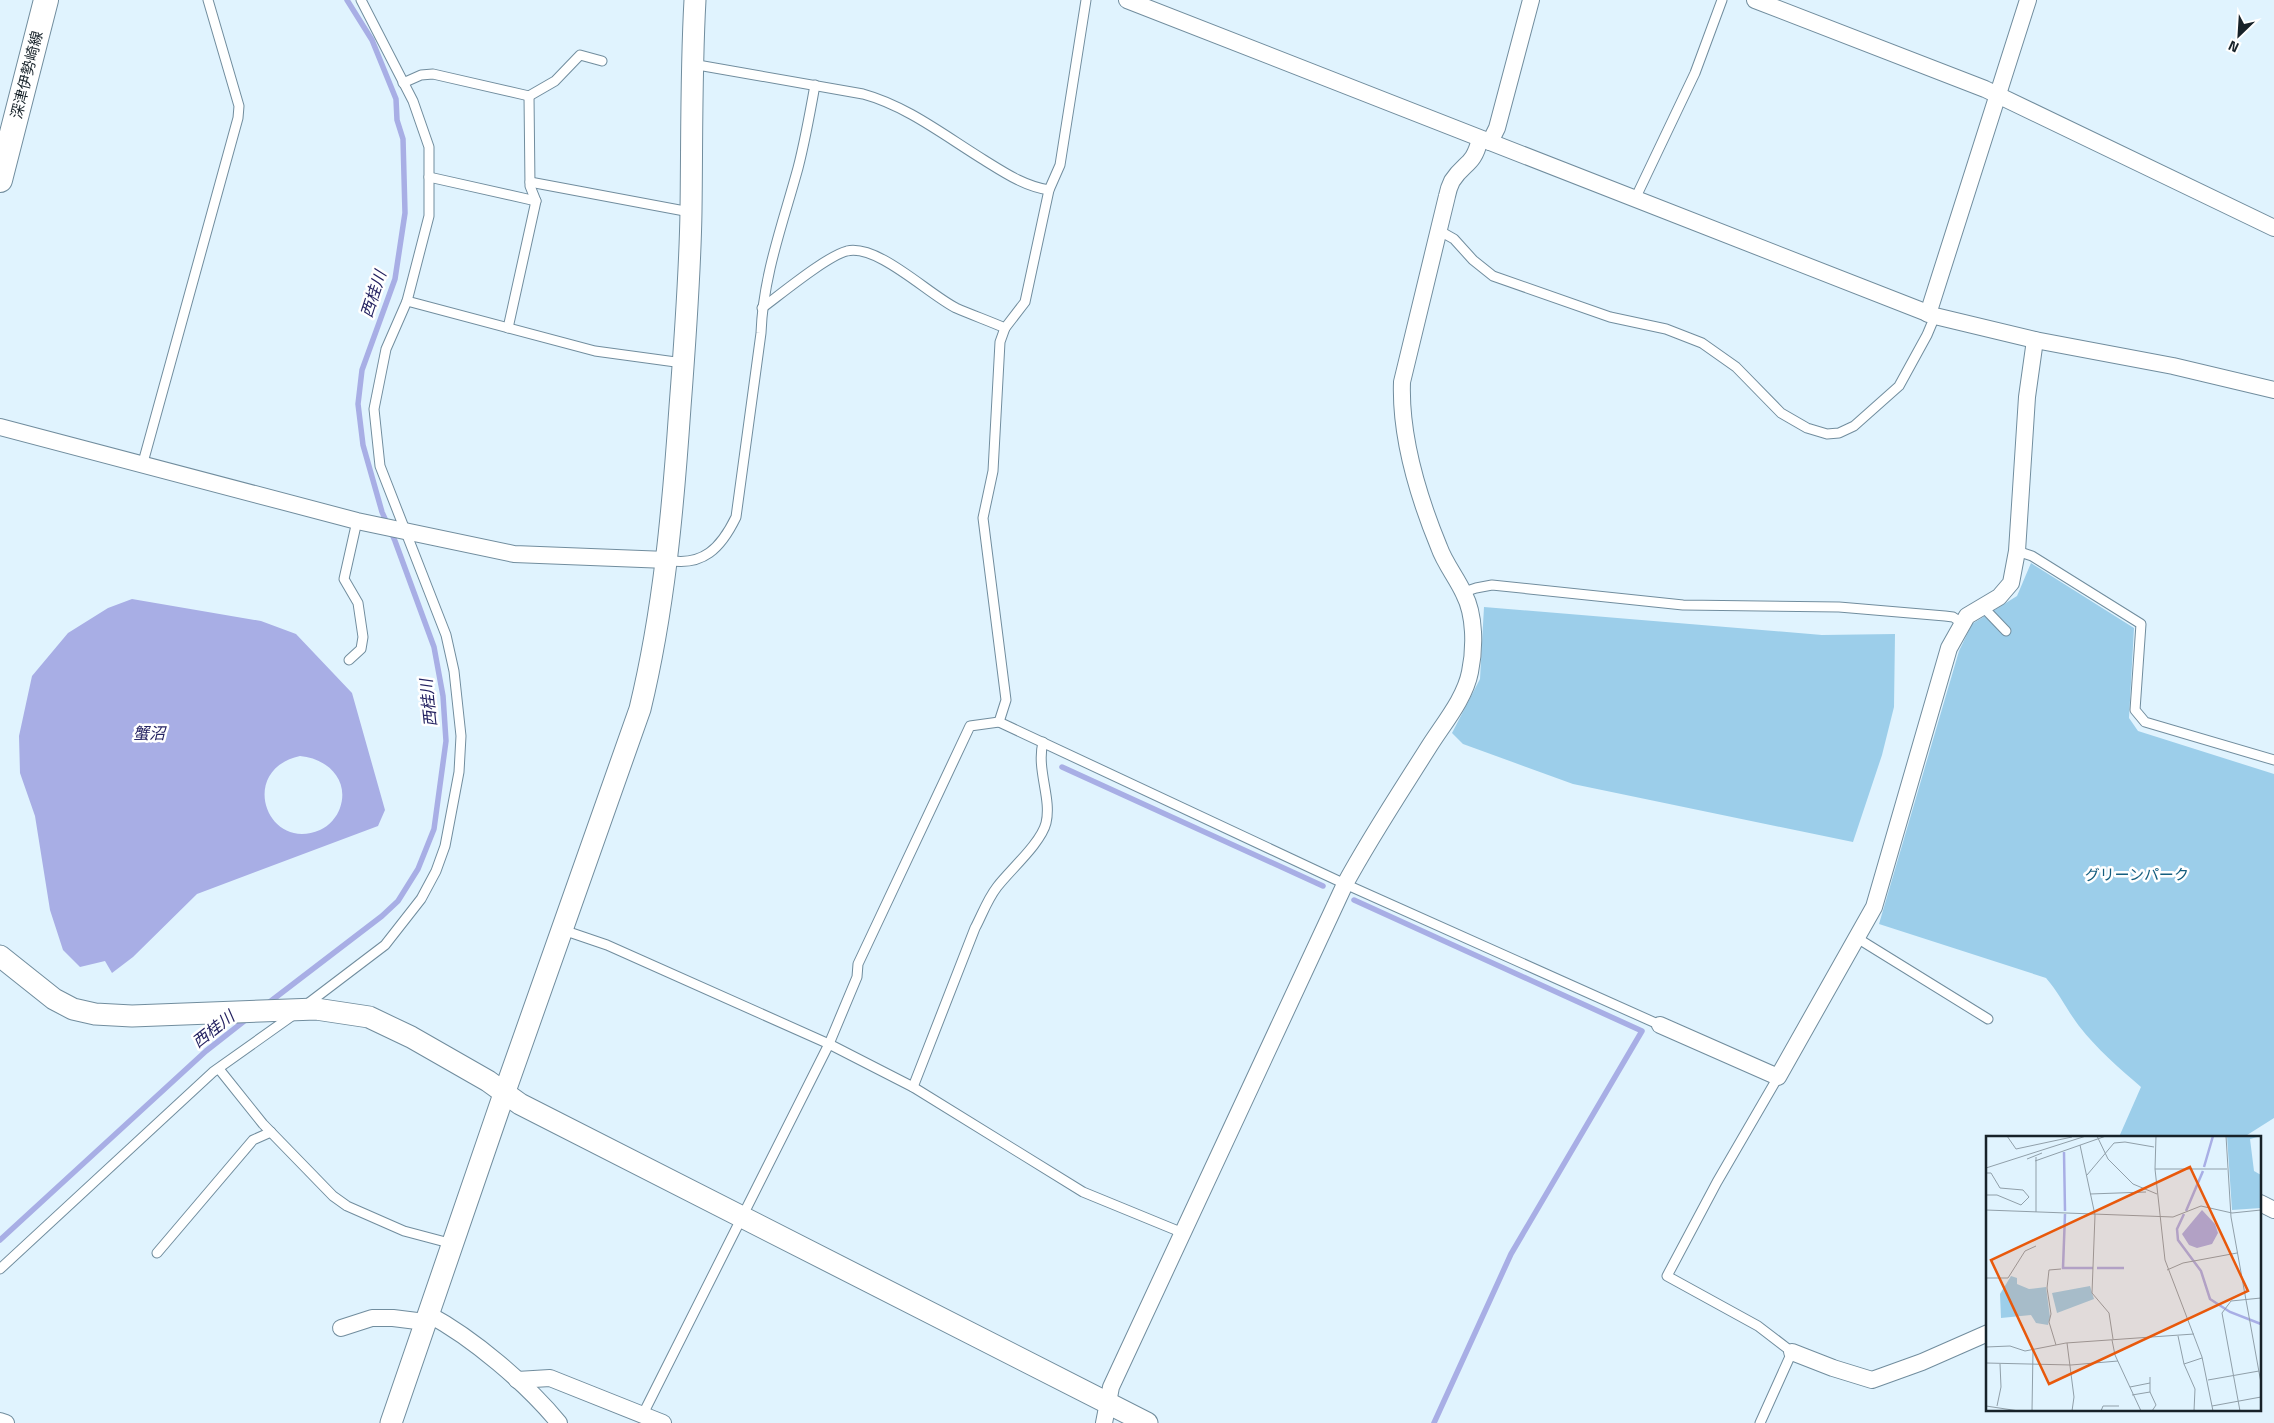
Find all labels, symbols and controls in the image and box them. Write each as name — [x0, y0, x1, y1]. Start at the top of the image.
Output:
north arrow — [2214, 10, 2264, 60]
street label: 深津伊勢崎線 — [4, 28, 49, 121]
text: N — [2224, 36, 2242, 59]
water label: 西桂川 — [354, 266, 392, 321]
water label: 西桂川 — [413, 676, 442, 728]
water label: 蟹沼 — [133, 721, 167, 745]
park label: グリーンパーク — [2085, 863, 2189, 886]
water label: 西桂川 — [187, 1004, 241, 1053]
inset map — [1986, 1136, 2262, 1410]

